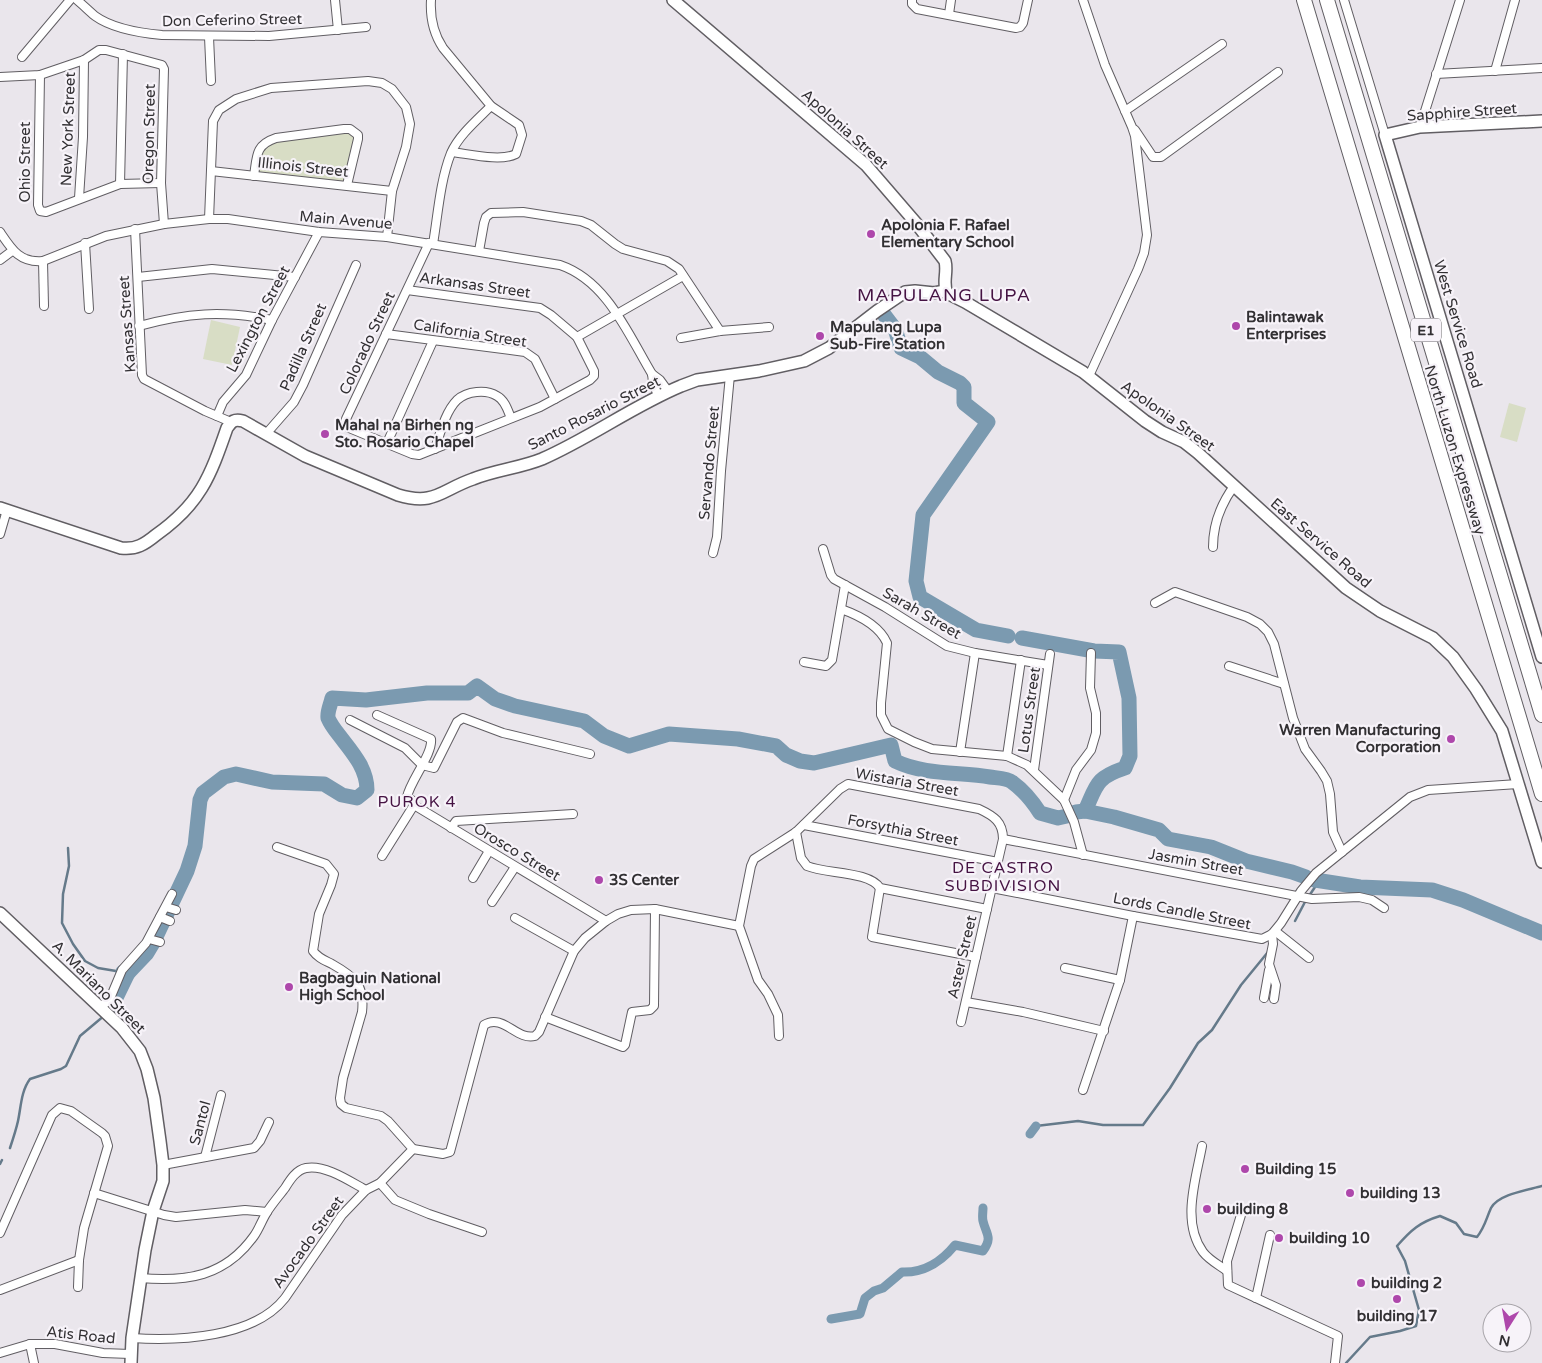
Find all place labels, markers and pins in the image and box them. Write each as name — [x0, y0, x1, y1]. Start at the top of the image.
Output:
place label: Apolonia F. Rafael Elementary School — [881, 216, 1014, 252]
marker: Apolonia F. Rafael Elementary School — [865, 228, 877, 240]
place label: Balintawak Enterprises — [1246, 308, 1326, 344]
place label: Mapulang Lupa Sub-Fire Station — [830, 318, 945, 353]
marker: Balintawak Enterprises — [1230, 320, 1242, 332]
marker: Mapulang Lupa Sub-Fire Station — [814, 330, 826, 342]
place label: Mahal na Birhen ng Sto. Rosario Chapel — [335, 416, 474, 452]
marker: Mahal na Birhen ng Sto. Rosario Chapel — [319, 428, 331, 440]
place label: Warren Manufacturing Corporation — [1279, 721, 1441, 757]
marker: Warren Manufacturing Corporation — [1445, 733, 1457, 745]
place label: 3S Center — [609, 871, 679, 889]
marker: 3S Center — [593, 874, 605, 886]
place label: Bagbaguin National High School — [299, 969, 441, 1005]
marker: Bagbaguin National High School — [283, 981, 295, 993]
place label: Building 15 — [1255, 1160, 1336, 1179]
marker: Building 15 — [1239, 1163, 1251, 1175]
place label: building 13 — [1360, 1184, 1441, 1203]
marker: building 13 — [1344, 1187, 1356, 1199]
place label: building 8 — [1217, 1200, 1289, 1219]
marker: building 8 — [1201, 1203, 1213, 1215]
place label: building 10 — [1289, 1229, 1370, 1248]
marker: building 10 — [1273, 1232, 1285, 1244]
place label: building 2 — [1371, 1274, 1442, 1293]
marker: building 2 — [1355, 1277, 1367, 1289]
marker: building 17 — [1391, 1293, 1403, 1305]
place label: building 17 — [1357, 1307, 1437, 1326]

